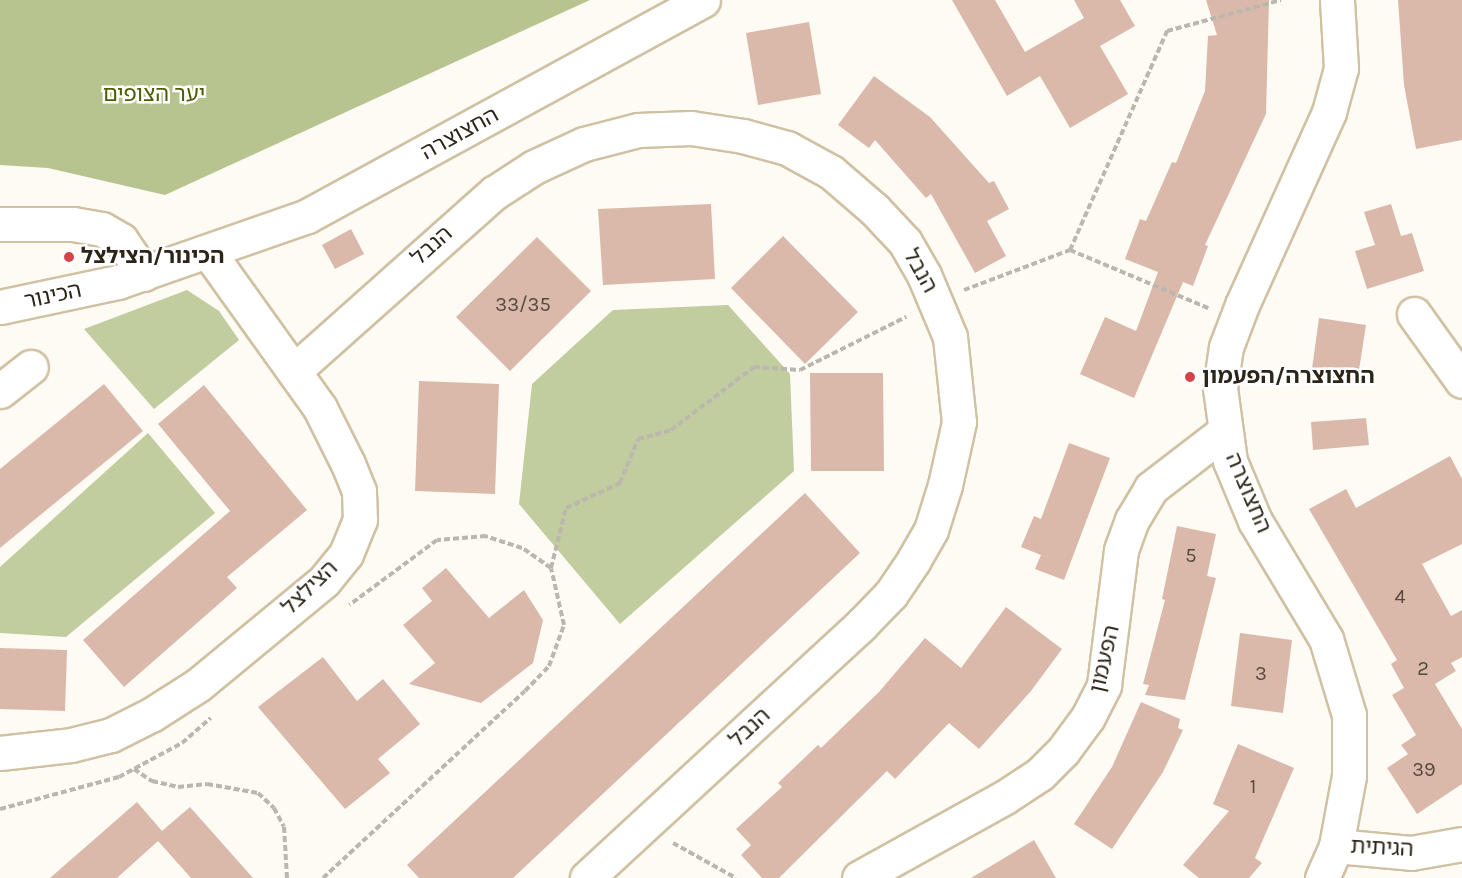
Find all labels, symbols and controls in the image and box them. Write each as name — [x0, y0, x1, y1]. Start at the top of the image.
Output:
park label: יער הצופים — [103, 82, 205, 108]
street label: החצוצרה — [417, 102, 503, 166]
street label: הנבל — [406, 221, 458, 271]
place label: הכינור/הצילצל — [81, 244, 224, 270]
street label: הנבל — [897, 244, 943, 298]
marker: הכינור/הצילצל — [62, 250, 76, 264]
street label: הכינור — [22, 277, 84, 315]
house number: 33/35 — [495, 292, 551, 316]
place label: החצוצרה/הפעמון — [1202, 364, 1375, 390]
marker: החצוצרה/הפעמון — [1183, 370, 1197, 384]
street label: החצוצרה — [1219, 449, 1277, 537]
house number: 5 — [1185, 543, 1197, 567]
street label: הצילצל — [277, 555, 343, 621]
house number: 4 — [1394, 584, 1406, 608]
street label: הפעמון — [1084, 623, 1126, 695]
house number: 2 — [1417, 656, 1429, 680]
house number: 3 — [1255, 661, 1267, 685]
street label: הנבל — [724, 703, 776, 753]
house number: 39 — [1412, 757, 1436, 781]
house number: 1 — [1250, 774, 1256, 798]
street label: הגיתית — [1350, 833, 1414, 863]

